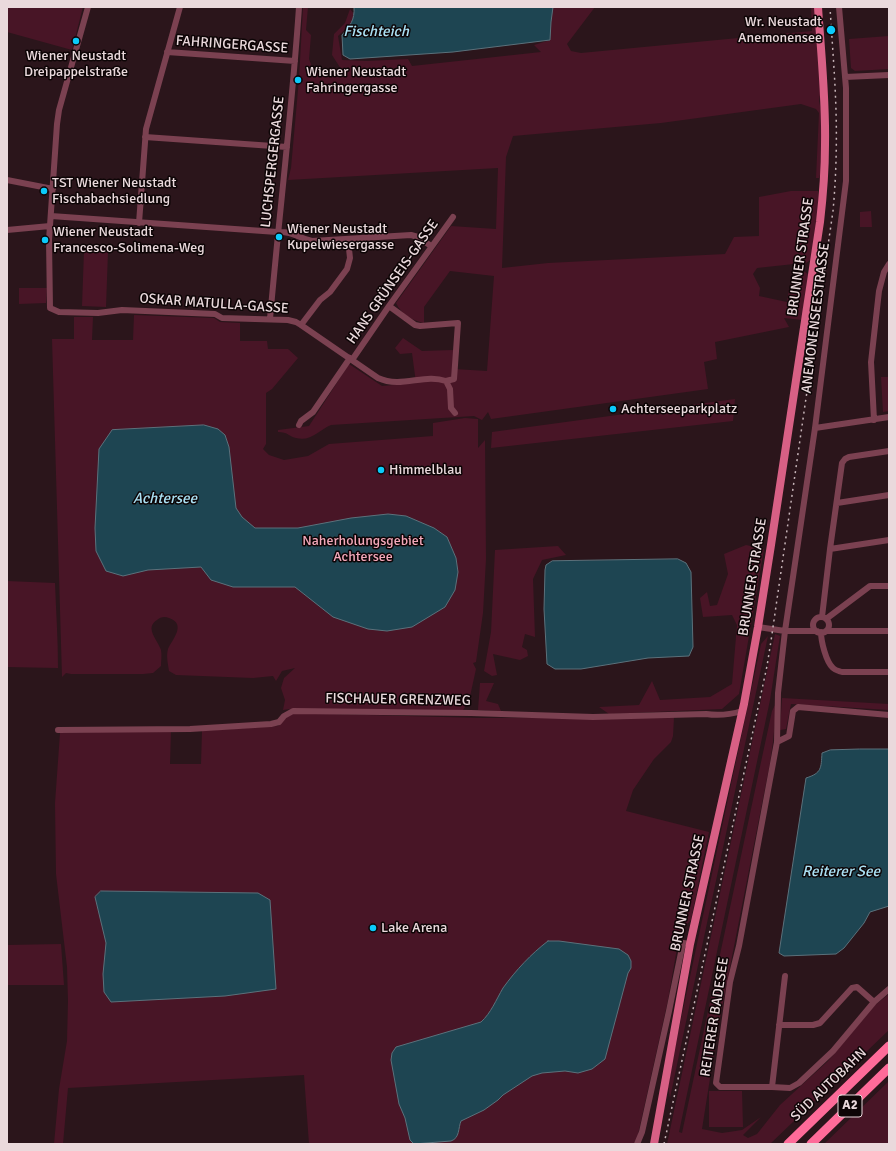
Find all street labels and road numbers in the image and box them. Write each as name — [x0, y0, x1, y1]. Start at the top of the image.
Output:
street label: FAHRINGERGASSE — [175, 33, 289, 57]
street label: LUCHSPERGERGASSE — [258, 95, 288, 229]
street label: BRUNNER STRASSE — [784, 197, 818, 317]
street label: HANS GRÜNSEIS-GASSE — [344, 217, 442, 347]
street label: ANEMONENSEESTRASSE — [798, 242, 834, 394]
street label: OSKAR MATULLA-GASSE — [139, 290, 289, 318]
street label: BRUNNER STRASSE — [735, 517, 771, 637]
street label: FISCHAUER GRENZWEG — [325, 690, 471, 710]
street label: BRUNNER STRASSE — [667, 833, 709, 953]
street label: REITERER BADESEE — [697, 956, 733, 1078]
street label: SÜD AUTOBAHN — [788, 1045, 870, 1125]
road number: A2 — [838, 1095, 862, 1117]

